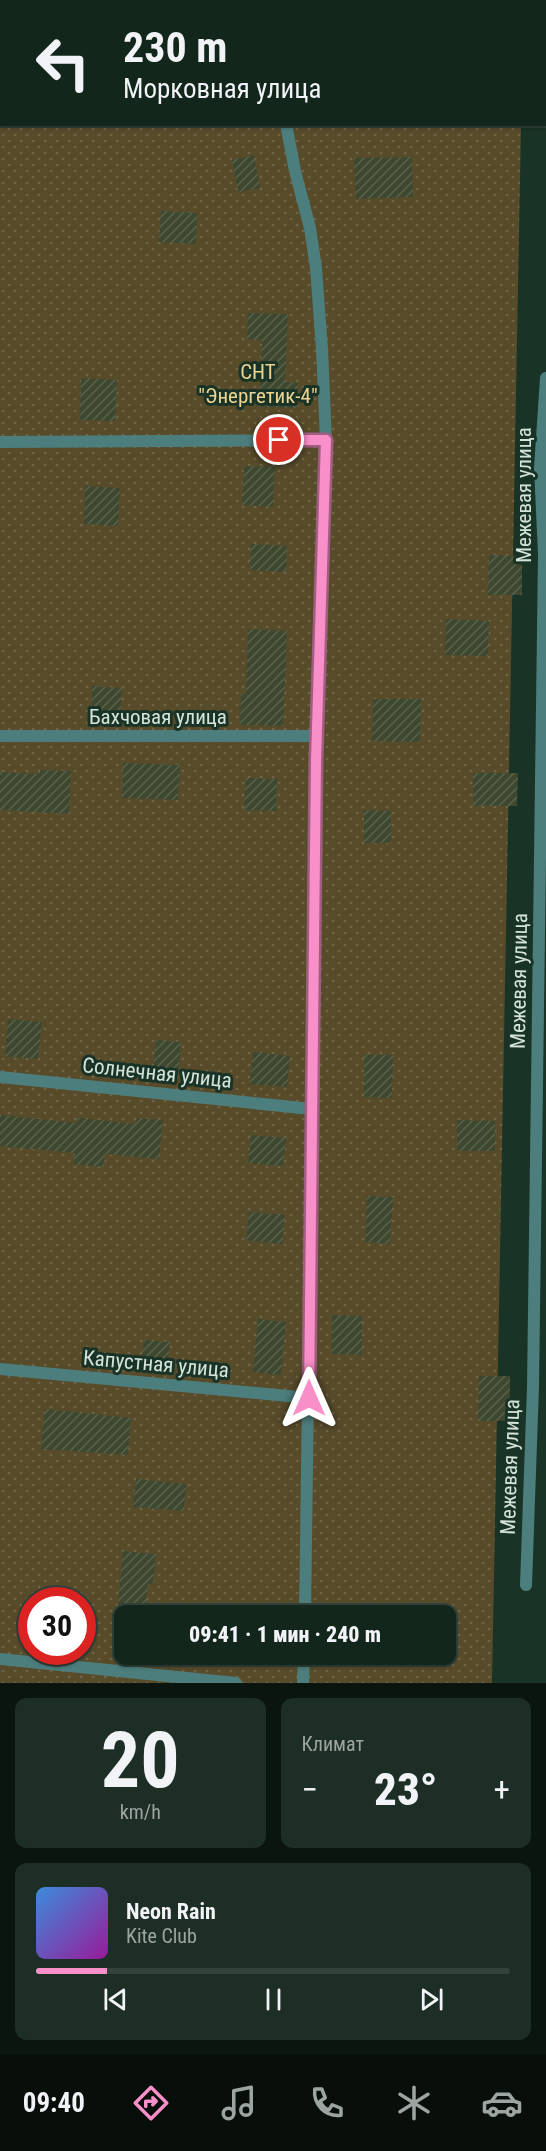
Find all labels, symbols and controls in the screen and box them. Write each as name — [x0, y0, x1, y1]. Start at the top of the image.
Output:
text: 230 m — [123, 23, 228, 72]
icon: left — [24, 24, 102, 102]
text: Морковная улица — [123, 73, 321, 105]
park label: СНТ "Энергетик-4" — [198, 360, 318, 408]
pin — [253, 414, 304, 465]
icon: arrive — [262, 423, 295, 456]
street label: Межевая улица — [512, 427, 536, 563]
street label: Бахчовая улица — [89, 705, 227, 729]
street label: Межевая улица — [506, 913, 532, 1049]
street label: Солнечная улица — [81, 1053, 233, 1093]
street label: Капустная улица — [82, 1346, 230, 1382]
position arrow — [277, 1366, 341, 1430]
street label: Межевая улица — [496, 1399, 524, 1535]
speed limit sign: 30 — [18, 1587, 96, 1665]
text: 09:41 · 1 мин · 240 m — [189, 1622, 381, 1647]
text: 20 — [101, 1715, 180, 1806]
text: Климат — [302, 1732, 364, 1756]
text: 23° — [374, 1763, 438, 1816]
text: − — [302, 1770, 318, 1809]
text: + — [494, 1770, 510, 1809]
text: km/h — [120, 1800, 161, 1824]
text: Neon Rain — [126, 1899, 216, 1924]
text: Kite Club — [126, 1924, 197, 1948]
icon: previous — [99, 1983, 132, 2016]
icon: pause — [257, 1983, 290, 2016]
icon: next — [415, 1983, 448, 2016]
icon: directions — [130, 2082, 172, 2124]
icon: music — [218, 2082, 260, 2124]
icon: phone — [306, 2082, 348, 2124]
icon: climate — [393, 2082, 435, 2124]
icon: car — [481, 2082, 523, 2124]
text: 09:40 — [23, 2087, 85, 2119]

